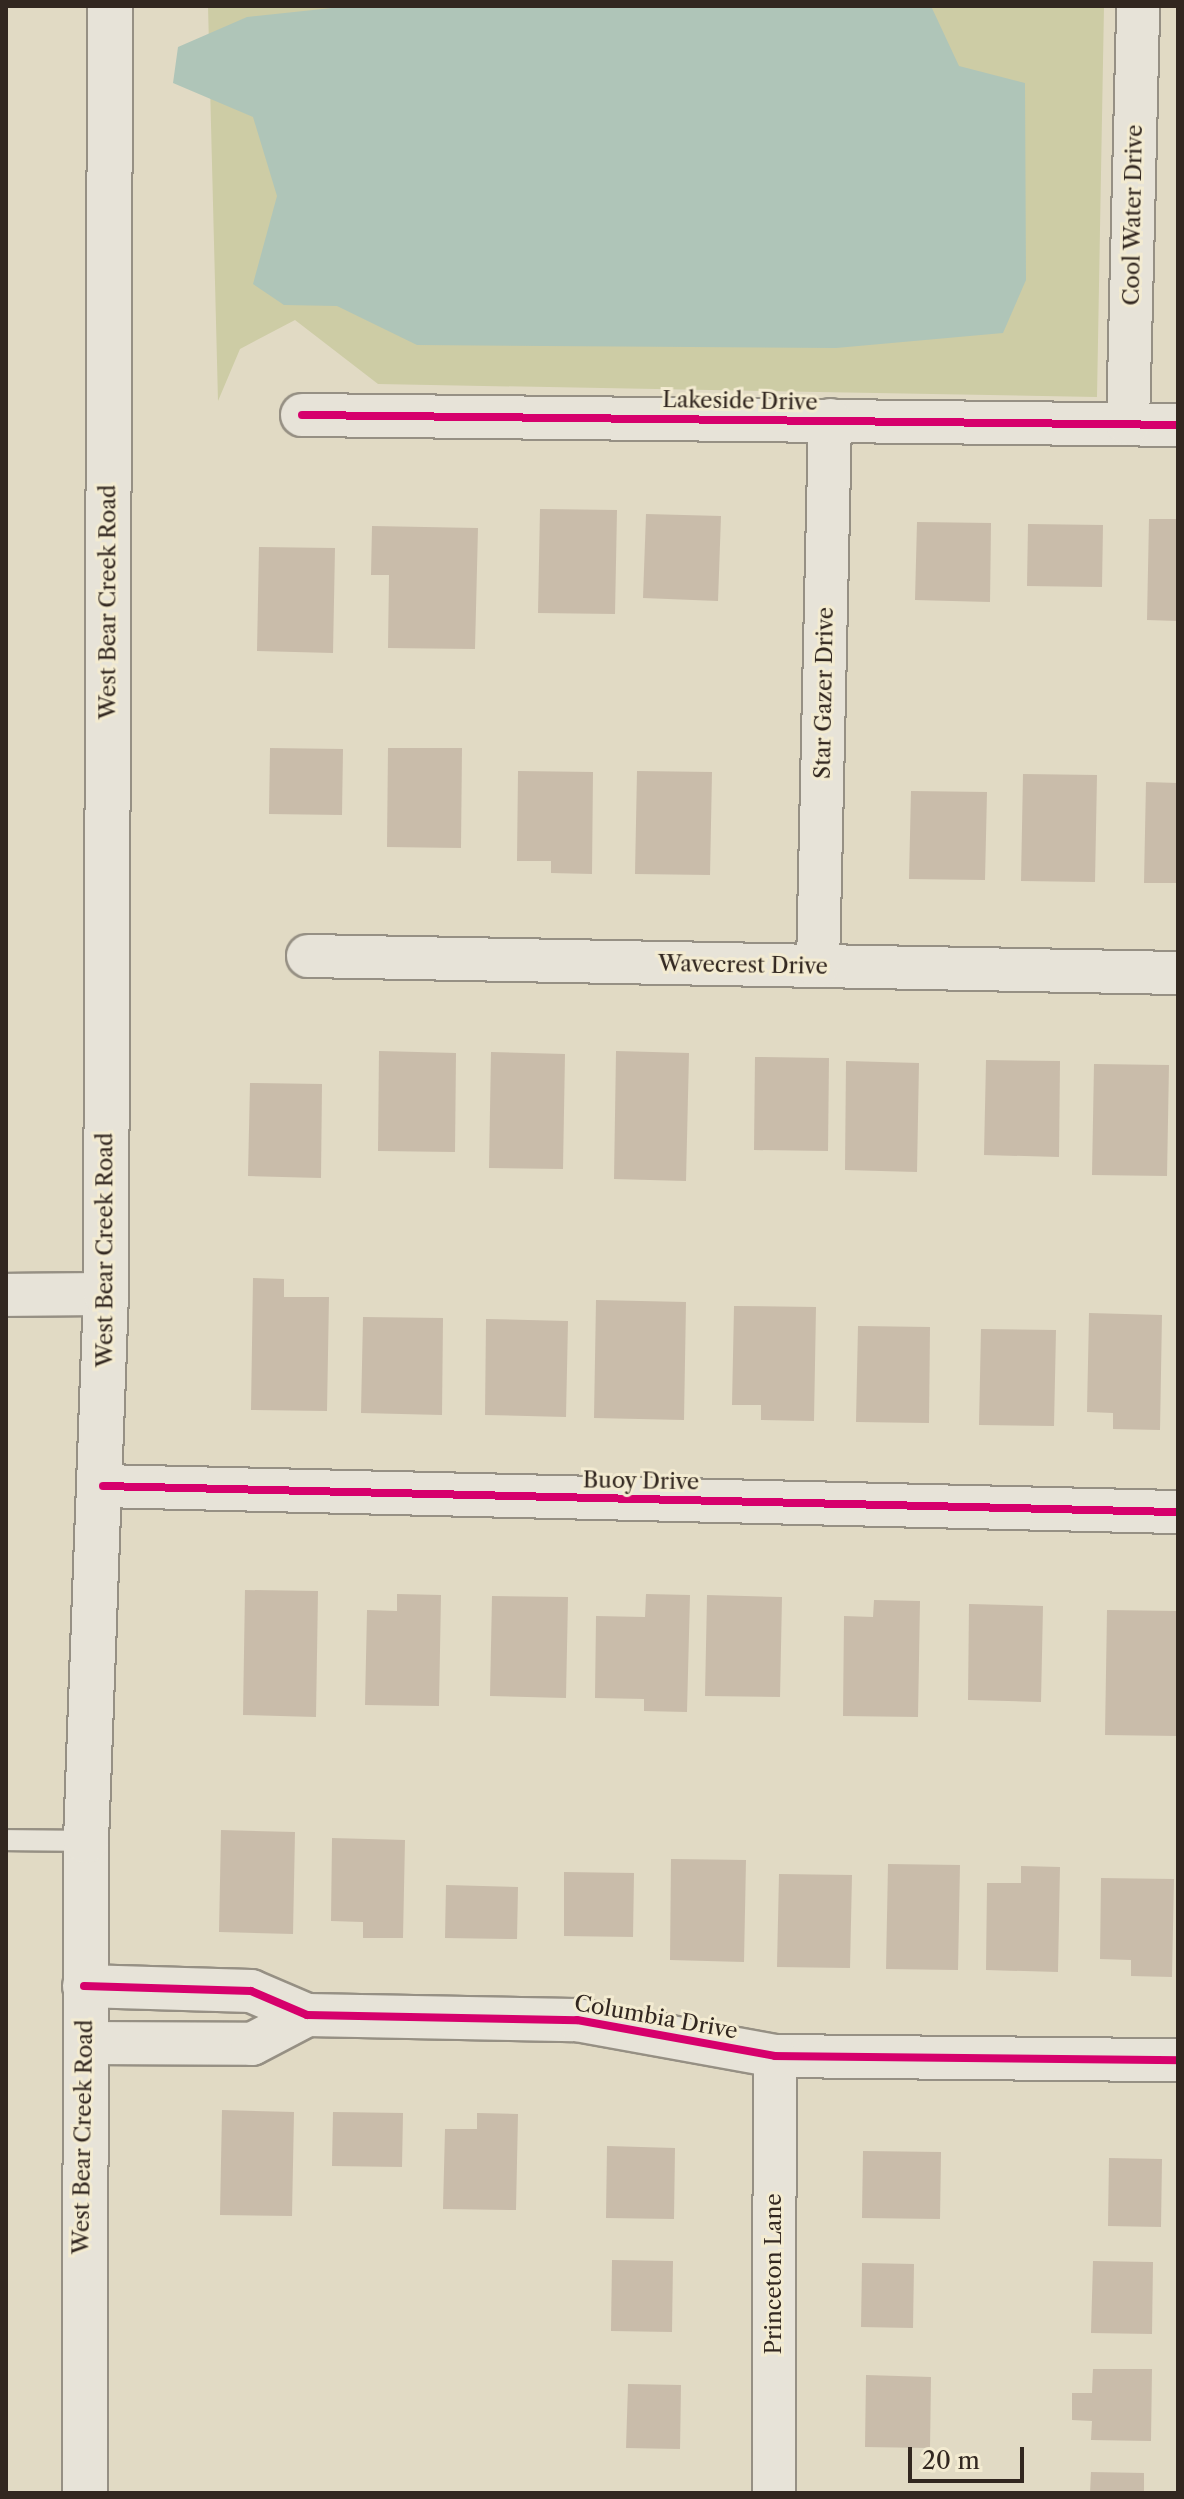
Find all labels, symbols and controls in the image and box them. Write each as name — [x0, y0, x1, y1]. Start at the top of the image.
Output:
street label: Cool Water Drive — [1118, 124, 1148, 306]
street label: Lakeside Drive — [662, 386, 818, 416]
street label: West Bear Creek Road — [95, 484, 121, 720]
street label: Star Gazer Drive — [809, 606, 839, 780]
street label: Wavecrest Drive — [658, 950, 828, 980]
street label: West Bear Creek Road — [92, 1132, 118, 1368]
street label: Buoy Drive — [582, 1467, 700, 1495]
street label: Columbia Drive — [572, 1990, 740, 2044]
street label: West Bear Creek Road — [68, 2019, 98, 2255]
street label: Princeton Lane — [761, 2193, 787, 2355]
scale bar — [912, 2431, 1028, 2481]
text: 20 m — [922, 2446, 980, 2475]

